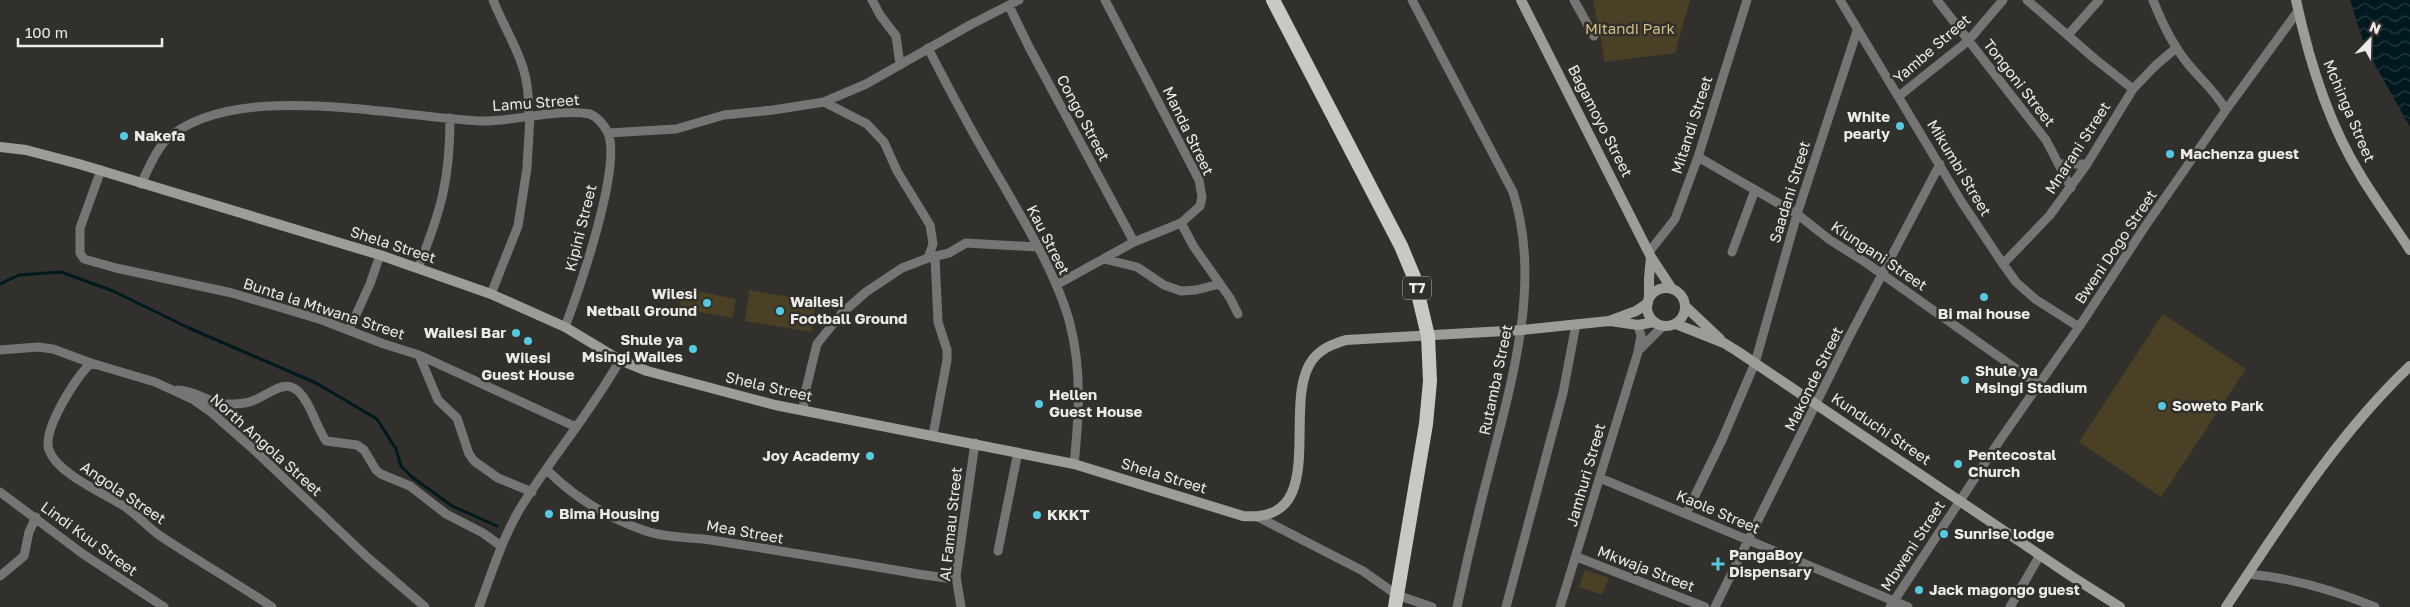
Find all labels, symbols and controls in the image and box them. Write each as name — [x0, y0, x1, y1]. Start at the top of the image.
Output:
street label: Yambe Street — [1889, 10, 1974, 87]
scale bar — [18, 15, 161, 47]
north arrow — [2345, 15, 2395, 65]
text: N — [2367, 18, 2383, 37]
park label: Mitandi Park — [1585, 19, 1676, 37]
text: 100 m — [25, 23, 68, 41]
street label: Tongoni Street — [1980, 35, 2059, 130]
street label: Mchinga Street — [2320, 57, 2380, 164]
street label: Bagamoyo Street — [1565, 61, 1637, 180]
street label: Congo Street — [1054, 71, 1114, 164]
street label: Mitandi Street — [1667, 73, 1715, 176]
street label: Manda Street — [1160, 83, 1218, 178]
street label: Lamu Street — [492, 90, 580, 114]
street label: Mnarani Street — [2041, 98, 2114, 197]
place label: White pearly — [1844, 107, 1890, 142]
street label: Mikumbi Street — [1924, 116, 1996, 219]
marker: White pearly — [1894, 120, 1906, 132]
place label: Nakefa — [134, 126, 185, 144]
marker: Nakefa — [118, 130, 130, 142]
street label: Saadani Street — [1765, 139, 1813, 245]
place label: Machenza guest — [2180, 144, 2299, 162]
marker: Machenza guest — [2164, 148, 2176, 160]
street label: Kipini Street — [561, 182, 600, 273]
street label: Bweni Dogo Street — [2070, 186, 2160, 307]
street label: Kau Street — [1024, 202, 1074, 277]
street label: Kiungani Street — [1828, 216, 1931, 294]
street label: Shela Street — [348, 222, 438, 266]
street label: Bunta la Mtwana Street — [241, 273, 407, 343]
road number: T7 — [1403, 276, 1431, 300]
place label: Wilesi Netball Ground — [586, 284, 697, 319]
marker: Bi mai house — [1978, 291, 1990, 303]
place label: Wailesi Football Ground — [790, 292, 907, 327]
marker: Wilesi Netball Ground — [701, 297, 713, 309]
place label: Bi mai house — [1938, 304, 2030, 322]
marker: Wailesi Football Ground — [774, 305, 786, 317]
place label: Wailesi Bar — [424, 323, 506, 341]
street label: Rutamba Street — [1475, 323, 1516, 437]
street label: Makonde Street — [1780, 323, 1846, 434]
marker: Wailesi Bar — [510, 327, 522, 339]
place label: Shule ya Msingi Wailes — [582, 330, 683, 365]
marker: Wilesi Guest House — [522, 335, 534, 347]
marker: Shule ya Msingi Wailes — [687, 343, 699, 355]
place label: Wilesi Guest House — [481, 348, 575, 383]
place label: Shule ya Msingi Stadium — [1975, 361, 2087, 396]
street label: Shela Street — [724, 367, 815, 405]
marker: Shule ya Msingi Stadium — [1959, 374, 1971, 386]
place label: Hellen Guest House — [1049, 385, 1143, 420]
street label: Kunduchi Street — [1828, 388, 1935, 468]
street label: North Angola Street — [207, 389, 326, 499]
place label: Soweto Park — [2172, 396, 2264, 414]
marker: Hellen Guest House — [1033, 398, 1045, 410]
marker: Soweto Park — [2156, 400, 2168, 412]
street label: Jamhuri Street — [1562, 421, 1608, 528]
place label: Pentecostal Church — [1968, 445, 2056, 480]
place label: Joy Academy — [762, 446, 860, 464]
marker: Joy Academy — [864, 450, 876, 462]
street label: Shela Street — [1119, 453, 1209, 497]
street label: Angola Street — [78, 457, 170, 527]
marker: Pentecostal Church — [1952, 458, 1964, 470]
street label: Al Famau Street — [935, 466, 965, 582]
street label: Kaole Street — [1674, 485, 1763, 537]
street label: Lindi Kuu Street — [38, 497, 141, 579]
street label: Mbweni Street — [1876, 497, 1948, 594]
place label: Bima Housing — [559, 504, 659, 522]
place label: KKKT — [1047, 505, 1090, 523]
marker: Bima Housing — [543, 508, 555, 520]
marker: KKKT — [1031, 509, 1043, 521]
street label: Mea Street — [705, 515, 785, 547]
place label: Sunrise lodge — [1954, 524, 2054, 542]
marker: Sunrise lodge — [1938, 528, 1950, 540]
street label: Mkwaja Street — [1595, 541, 1697, 595]
place label: PangaBoy Dispensary — [1729, 545, 1812, 580]
marker: PangaBoy Dispensary — [1711, 557, 1725, 571]
place label: Jack magongo guest — [1929, 580, 2080, 598]
marker: Jack magongo guest — [1913, 584, 1925, 596]

